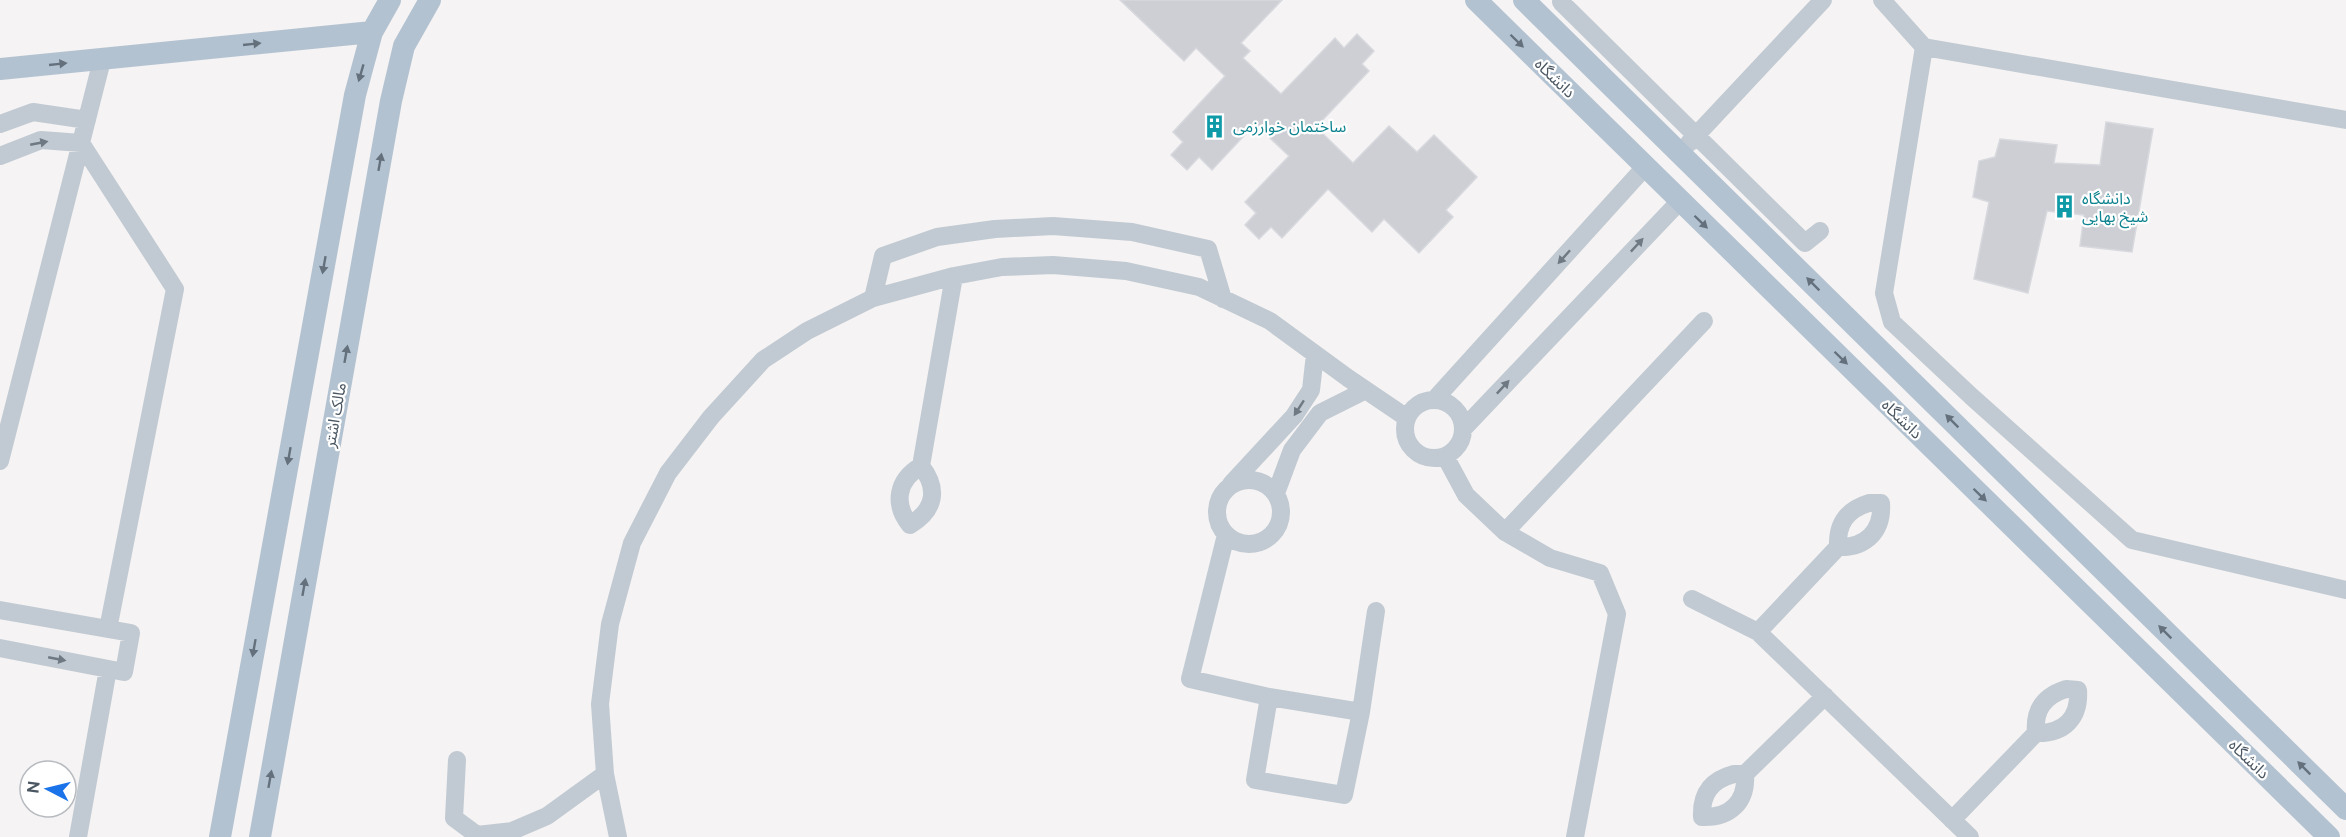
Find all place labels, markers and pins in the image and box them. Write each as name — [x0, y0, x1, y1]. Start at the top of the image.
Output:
building icon: ساختمان خوارزمی — [1202, 113, 1228, 139]
place label: ساختمان خوارزمی — [1233, 117, 1346, 136]
place label: دانشگاه شیخ بهایی — [2082, 189, 2148, 229]
building icon: دانشگاه شیخ بهایی — [2051, 194, 2077, 220]

